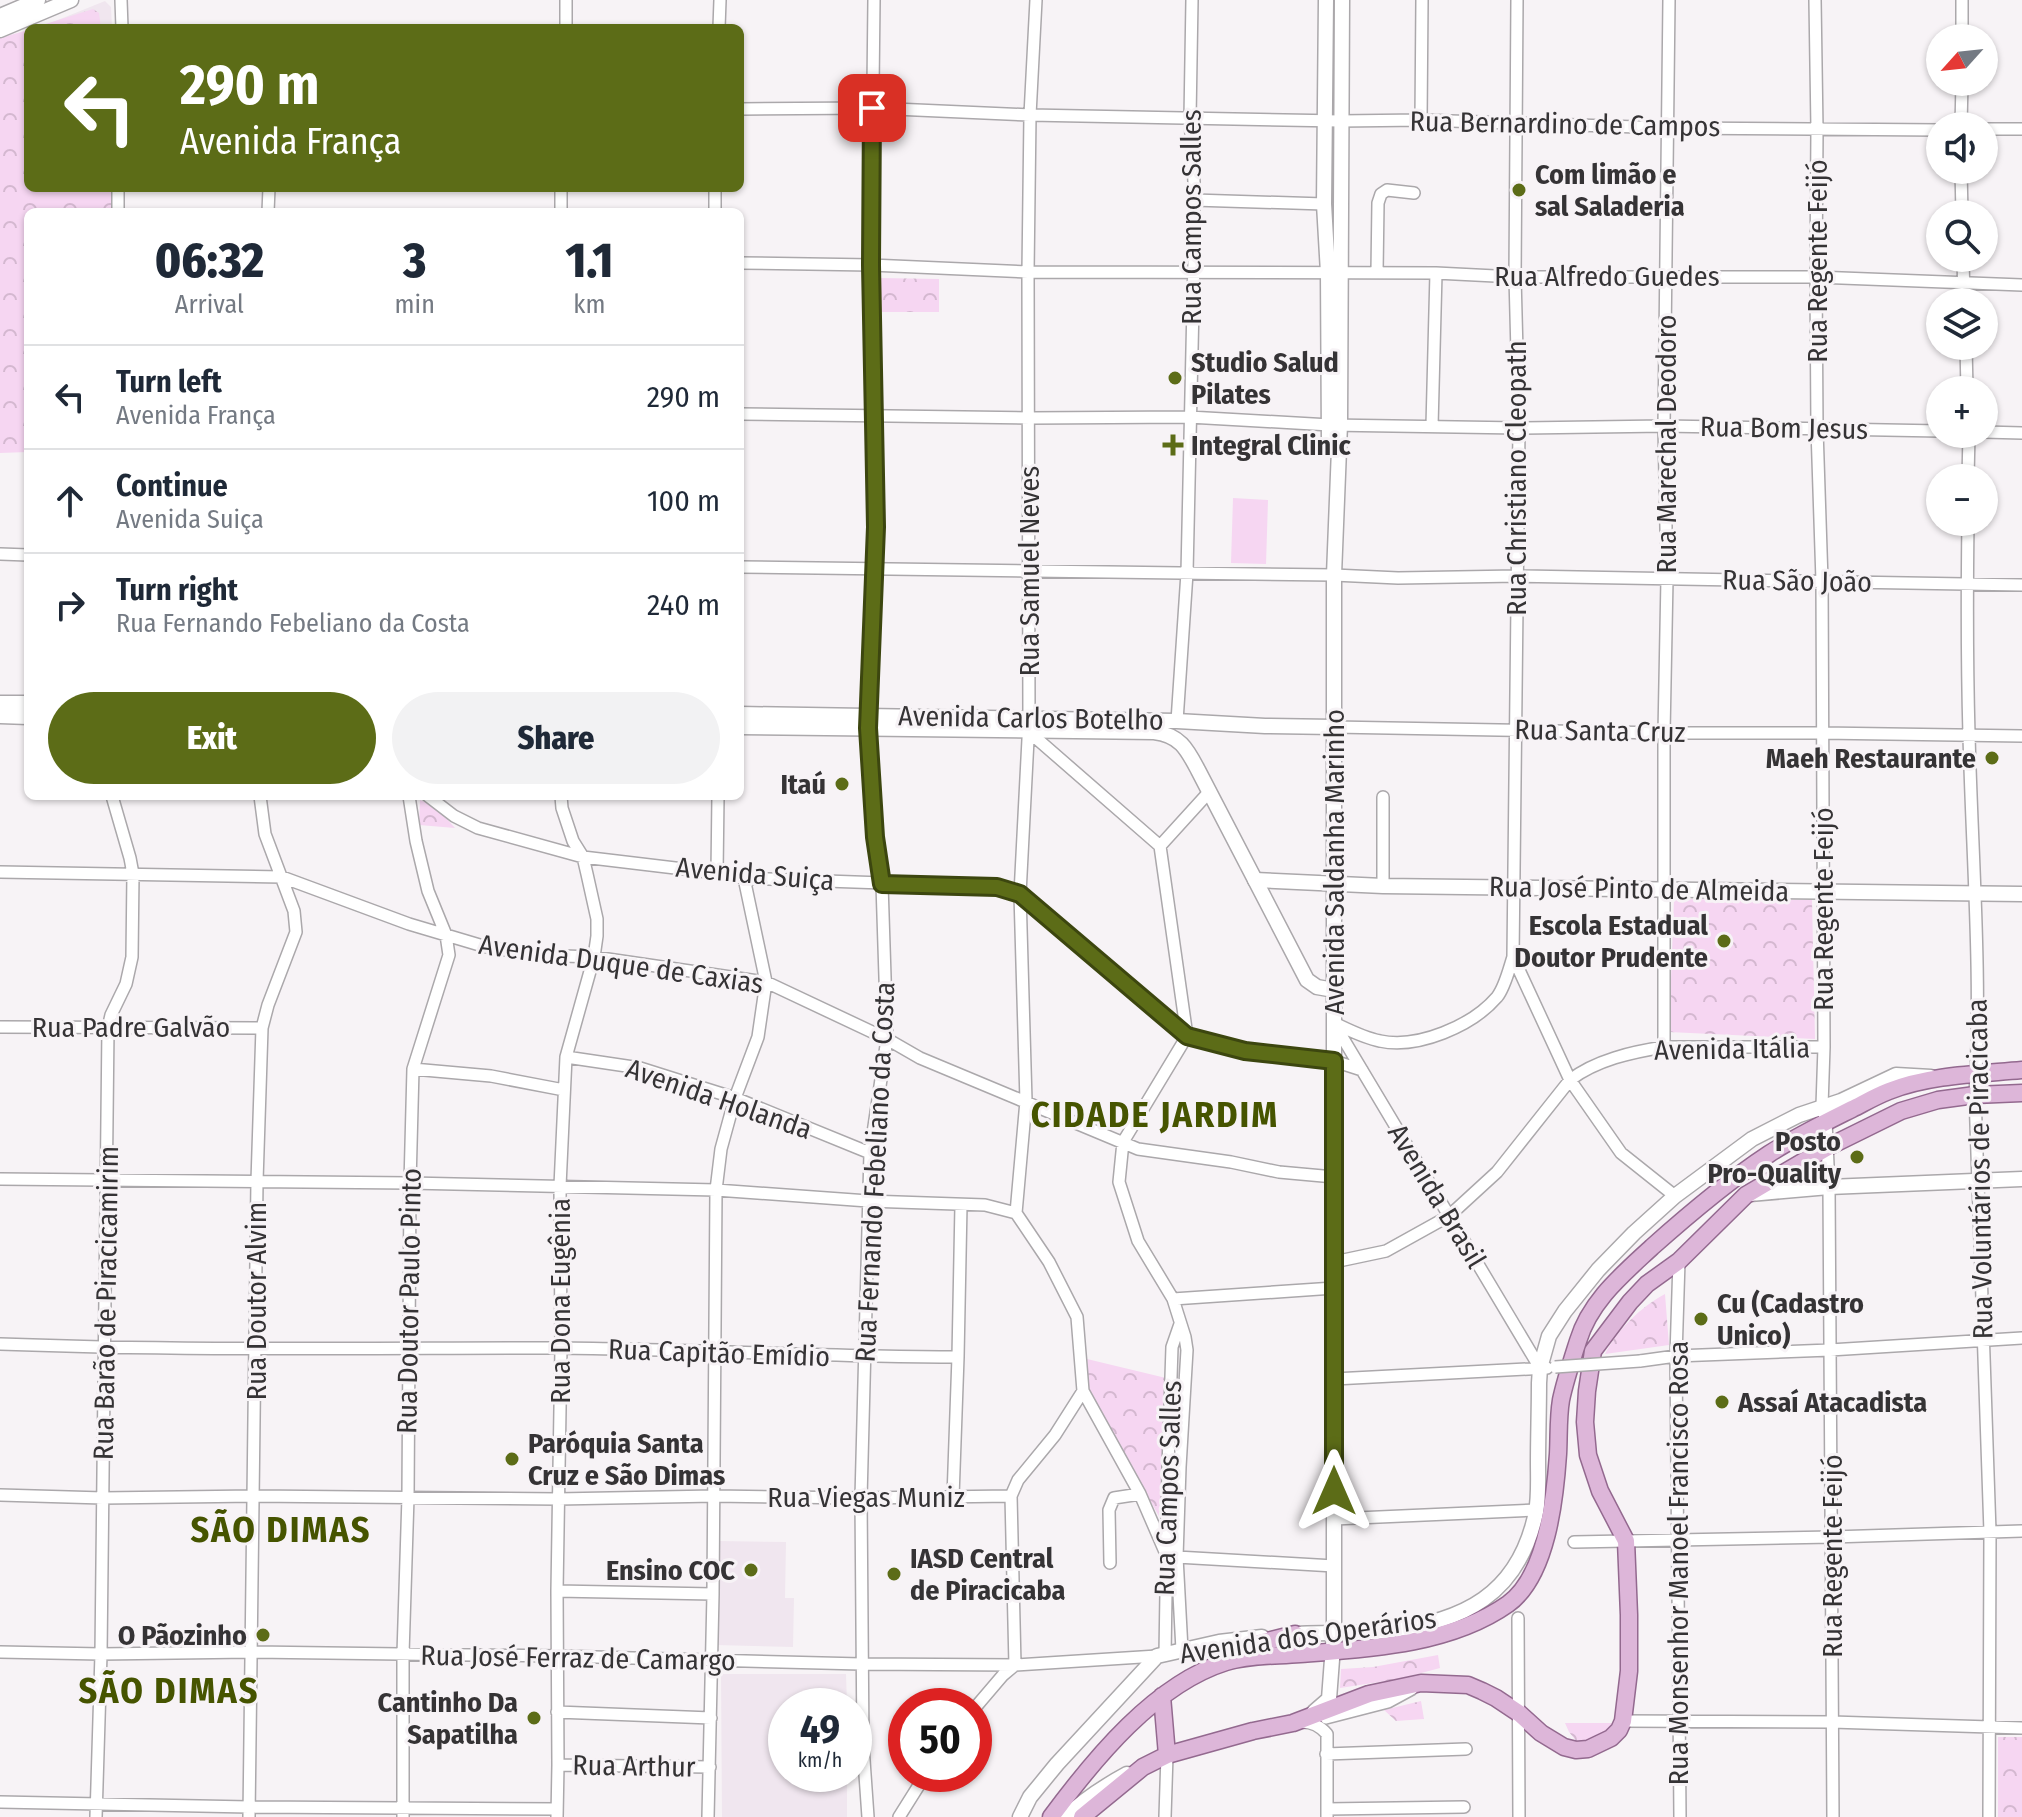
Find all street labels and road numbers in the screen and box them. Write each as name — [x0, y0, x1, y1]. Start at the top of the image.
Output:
street label: Rua Bernardino de Campos — [1409, 105, 1721, 143]
street label: Rua Campos Salles — [1175, 109, 1208, 325]
street label: Rua Regente Feijó — [1801, 159, 1834, 363]
street label: Rua Alfredo Guedes — [1494, 260, 1720, 293]
street label: Rua Marechal Deodoro — [1650, 314, 1683, 574]
street label: Rua Christiano Cleopath — [1500, 340, 1533, 616]
street label: Rua Bom Jesus — [1700, 410, 1868, 446]
street label: Rua Samuel Neves — [1013, 466, 1046, 676]
street label: Rua São João — [1722, 563, 1872, 599]
street label: Avenida Carlos Botelho — [898, 699, 1164, 737]
street label: Avenida Saldanha Marinho — [1318, 709, 1351, 1015]
street label: Rua Santa Cruz — [1514, 713, 1686, 749]
street label: Rua Regente Feijó — [1807, 807, 1840, 1011]
street label: Avenida Suiça — [674, 851, 836, 897]
street label: Rua José Pinto de Almeida — [1489, 870, 1789, 908]
street label: Avenida Duque de Caxias — [477, 928, 765, 1000]
street label: Rua Fernando Febeliano da Costa — [849, 981, 901, 1363]
street label: Rua Voluntários de Piracicaba — [1961, 998, 1999, 1340]
street label: Rua Padre Galvão — [32, 1011, 230, 1044]
street label: Avenida Itália — [1654, 1031, 1810, 1067]
street label: Avenida Holanda — [622, 1052, 816, 1146]
street label: Avenida Brasil — [1381, 1118, 1493, 1274]
street label: Rua Barão de Piracicamirim — [87, 1146, 125, 1460]
street label: Rua Doutor Paulo Pinto — [390, 1168, 428, 1434]
street label: Rua Dona Eugênia — [544, 1198, 577, 1404]
street label: Rua Doutor Alvim — [240, 1202, 273, 1400]
street label: Rua Capitão Emídio — [607, 1333, 831, 1373]
street label: Rua Monsenhor Manoel Francisco Rosa — [1662, 1341, 1695, 1785]
street label: Rua Campos Salles — [1148, 1380, 1188, 1596]
street label: Rua Regente Feijó — [1816, 1454, 1849, 1658]
street label: Rua Viegas Muniz — [767, 1481, 965, 1514]
street label: Avenida dos Operários — [1178, 1602, 1438, 1670]
street label: Rua José Ferraz de Camargo — [420, 1639, 736, 1677]
street label: Rua Arthur — [572, 1748, 696, 1784]

